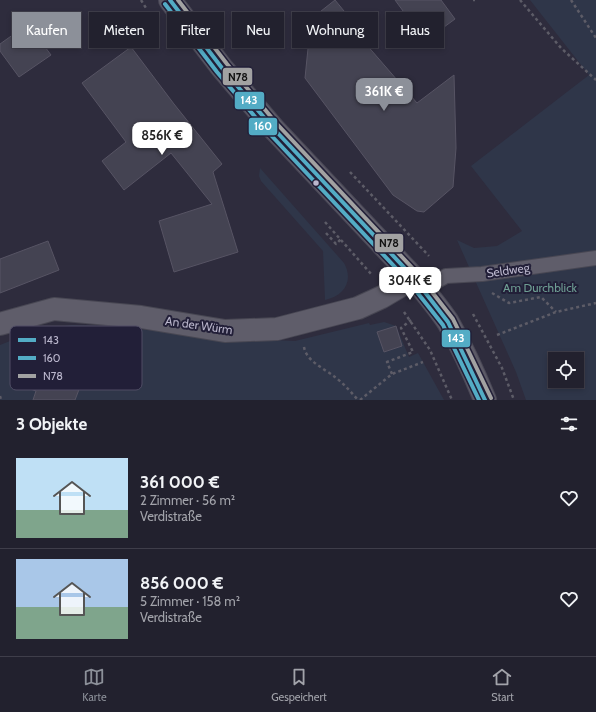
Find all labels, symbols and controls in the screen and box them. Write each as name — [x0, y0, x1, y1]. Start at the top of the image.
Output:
chip: Kaufen — [12, 12, 81, 48]
chip: Mieten — [89, 12, 159, 48]
chip: Filter — [167, 12, 224, 48]
chip: Neu — [232, 12, 284, 48]
chip: Wohnung — [292, 12, 378, 48]
chip: Haus — [386, 12, 444, 48]
line badge: N78 — [222, 67, 253, 86]
text: N78 — [228, 70, 248, 84]
pin: 361K € — [351, 78, 417, 112]
text: 361K € — [365, 83, 403, 99]
line badge: 143 — [234, 91, 265, 110]
text: 143 — [241, 93, 257, 107]
line badge: 160 — [248, 117, 278, 136]
text: 160 — [254, 119, 272, 133]
pin: 856K € — [129, 122, 195, 156]
text: 856K € — [141, 127, 183, 143]
unlabelled marker — [311, 178, 321, 188]
line badge: N78 — [374, 233, 404, 253]
text: N78 — [379, 236, 399, 250]
street label: Seldweg — [485, 259, 532, 280]
pin: 304K € — [377, 267, 443, 301]
text: 304K € — [388, 272, 432, 288]
park label: Am Durchblick — [503, 280, 578, 295]
street label: An der Würm — [164, 313, 234, 337]
legend — [10, 326, 142, 390]
line badge: 143 — [441, 329, 471, 348]
text: 143 — [448, 331, 464, 345]
text: 143 — [43, 333, 59, 347]
text: 160 — [43, 351, 61, 365]
map controls — [548, 352, 584, 388]
button: locate — [548, 352, 584, 388]
text: N78 — [43, 369, 63, 383]
icon: filters — [558, 413, 580, 435]
text: 3 Objekte — [16, 414, 87, 434]
text: 361 000 € — [140, 472, 220, 492]
icon: home — [48, 474, 96, 522]
icon: heart — [558, 487, 580, 509]
text: 2 Zimmer · 56 m² — [140, 492, 235, 508]
text: Verdistraße — [140, 508, 202, 524]
text: 856 000 € — [140, 573, 224, 593]
icon: home — [48, 575, 96, 623]
icon: heart — [558, 588, 580, 610]
text: 5 Zimmer · 158 m² — [140, 593, 240, 609]
text: Verdistraße — [140, 609, 202, 625]
tab: Karte — [82, 666, 107, 704]
tab: Gespeichert — [271, 666, 327, 704]
tab: Start — [491, 666, 514, 704]

